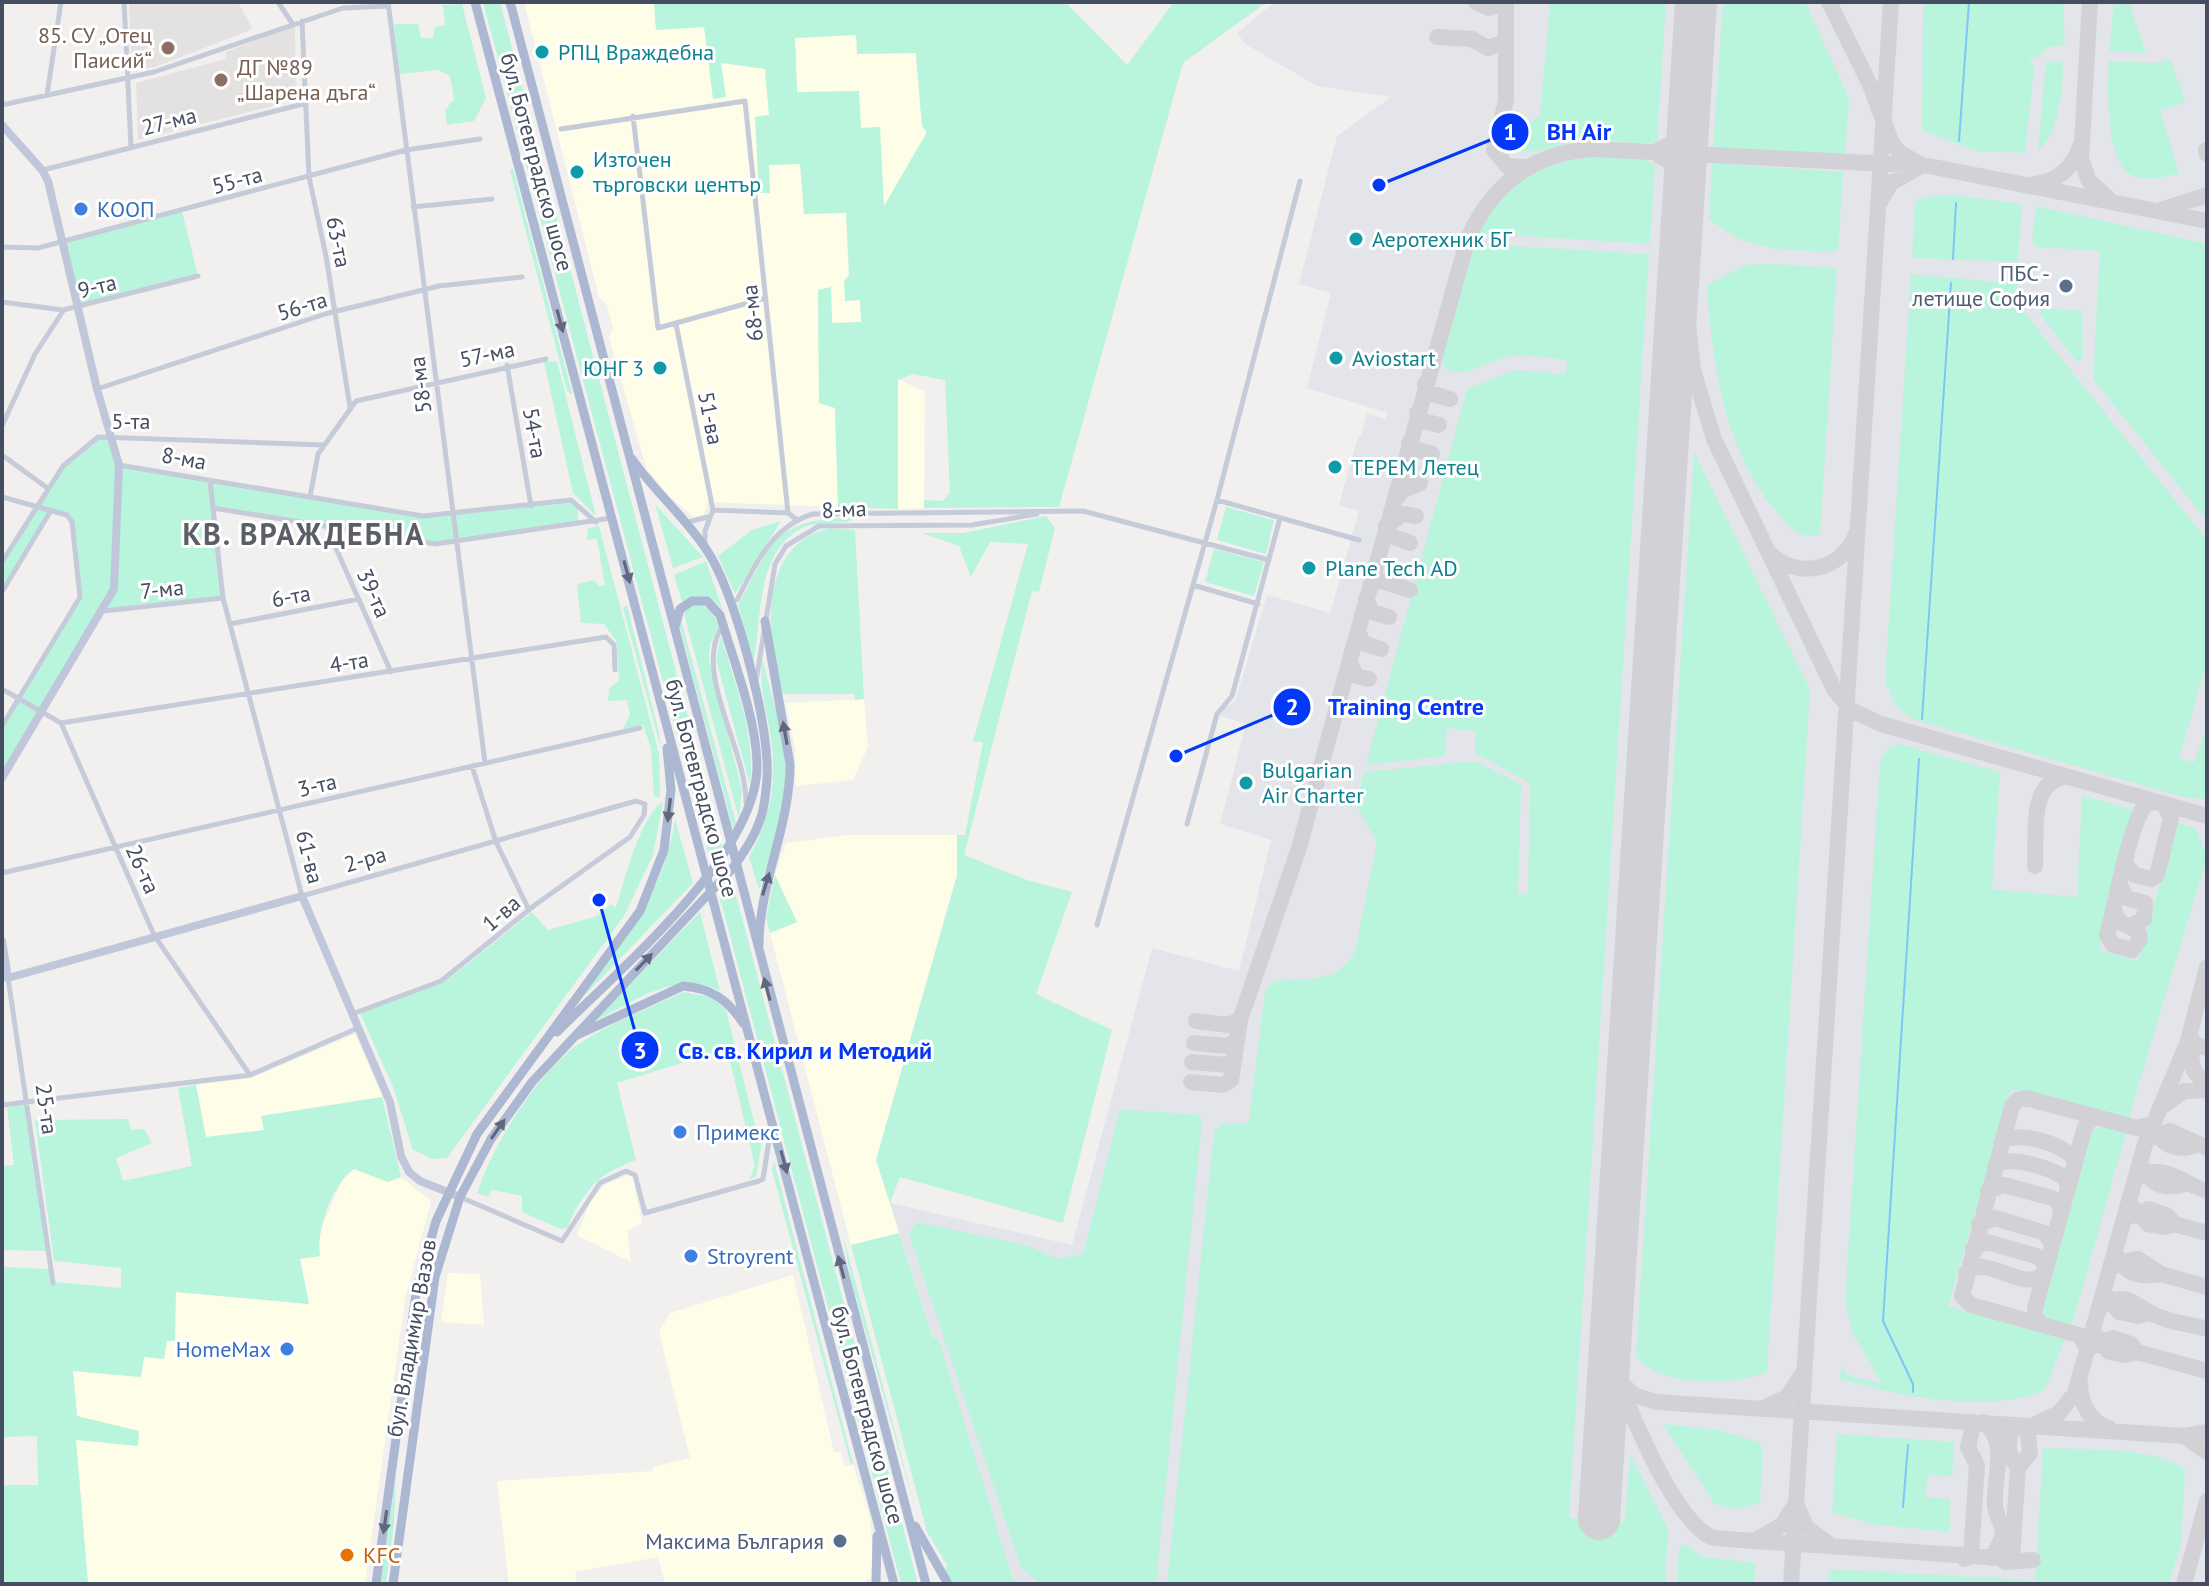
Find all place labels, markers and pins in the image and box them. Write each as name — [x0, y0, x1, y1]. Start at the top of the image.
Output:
place label: 85. СУ „Отец Паисий“ — [38, 21, 152, 74]
place label: РПЦ Враждебна — [558, 38, 714, 66]
marker: 85. СУ „Отец Паисий“ — [159, 39, 177, 57]
marker: РПЦ Враждебна — [533, 43, 551, 61]
place label: ДГ №89 „Шарена дъга“ — [237, 53, 376, 106]
marker: ДГ №89 „Шарена дъга“ — [212, 71, 230, 89]
callout: BH Air — [1490, 108, 1628, 156]
place label: Източен търговски център — [593, 145, 761, 198]
marker: Източен търговски център — [568, 163, 586, 181]
place label: КООП — [97, 195, 155, 223]
marker: КООП — [72, 200, 90, 218]
place label: Аеротехник БГ — [1372, 225, 1513, 253]
marker: Аеротехник БГ — [1347, 230, 1365, 248]
place label: ПБС - летище София — [1911, 259, 2050, 312]
marker: ПБС - летище София — [2057, 277, 2075, 295]
place label: Aviostart — [1352, 344, 1436, 372]
marker: Aviostart — [1327, 349, 1345, 367]
place label: ЮНГ 3 — [583, 354, 644, 382]
marker: ЮНГ 3 — [651, 359, 669, 377]
place label: ТЕРЕМ Летец — [1351, 453, 1479, 481]
marker: ТЕРЕМ Летец — [1326, 458, 1344, 476]
place label: Plane Tech AD — [1325, 554, 1458, 582]
marker: Plane Tech AD — [1300, 559, 1318, 577]
callout: Training Centre — [1272, 683, 1500, 731]
place label: Bulgarian Air Charter — [1262, 756, 1364, 809]
marker: Bulgarian Air Charter — [1237, 774, 1255, 792]
callout: Св. св. Кирил и Методий — [620, 1026, 949, 1074]
place label: Примекс — [696, 1118, 780, 1146]
marker: Примекс — [671, 1123, 689, 1141]
place label: Stroyrent — [707, 1242, 794, 1270]
marker: Stroyrent — [682, 1247, 700, 1265]
place label: HomeMax — [176, 1335, 271, 1363]
marker: HomeMax — [278, 1340, 296, 1358]
place label: Максима България — [645, 1527, 824, 1555]
marker: Максима България — [831, 1532, 849, 1550]
place label: KFC — [363, 1541, 400, 1569]
marker: KFC — [338, 1546, 356, 1564]

